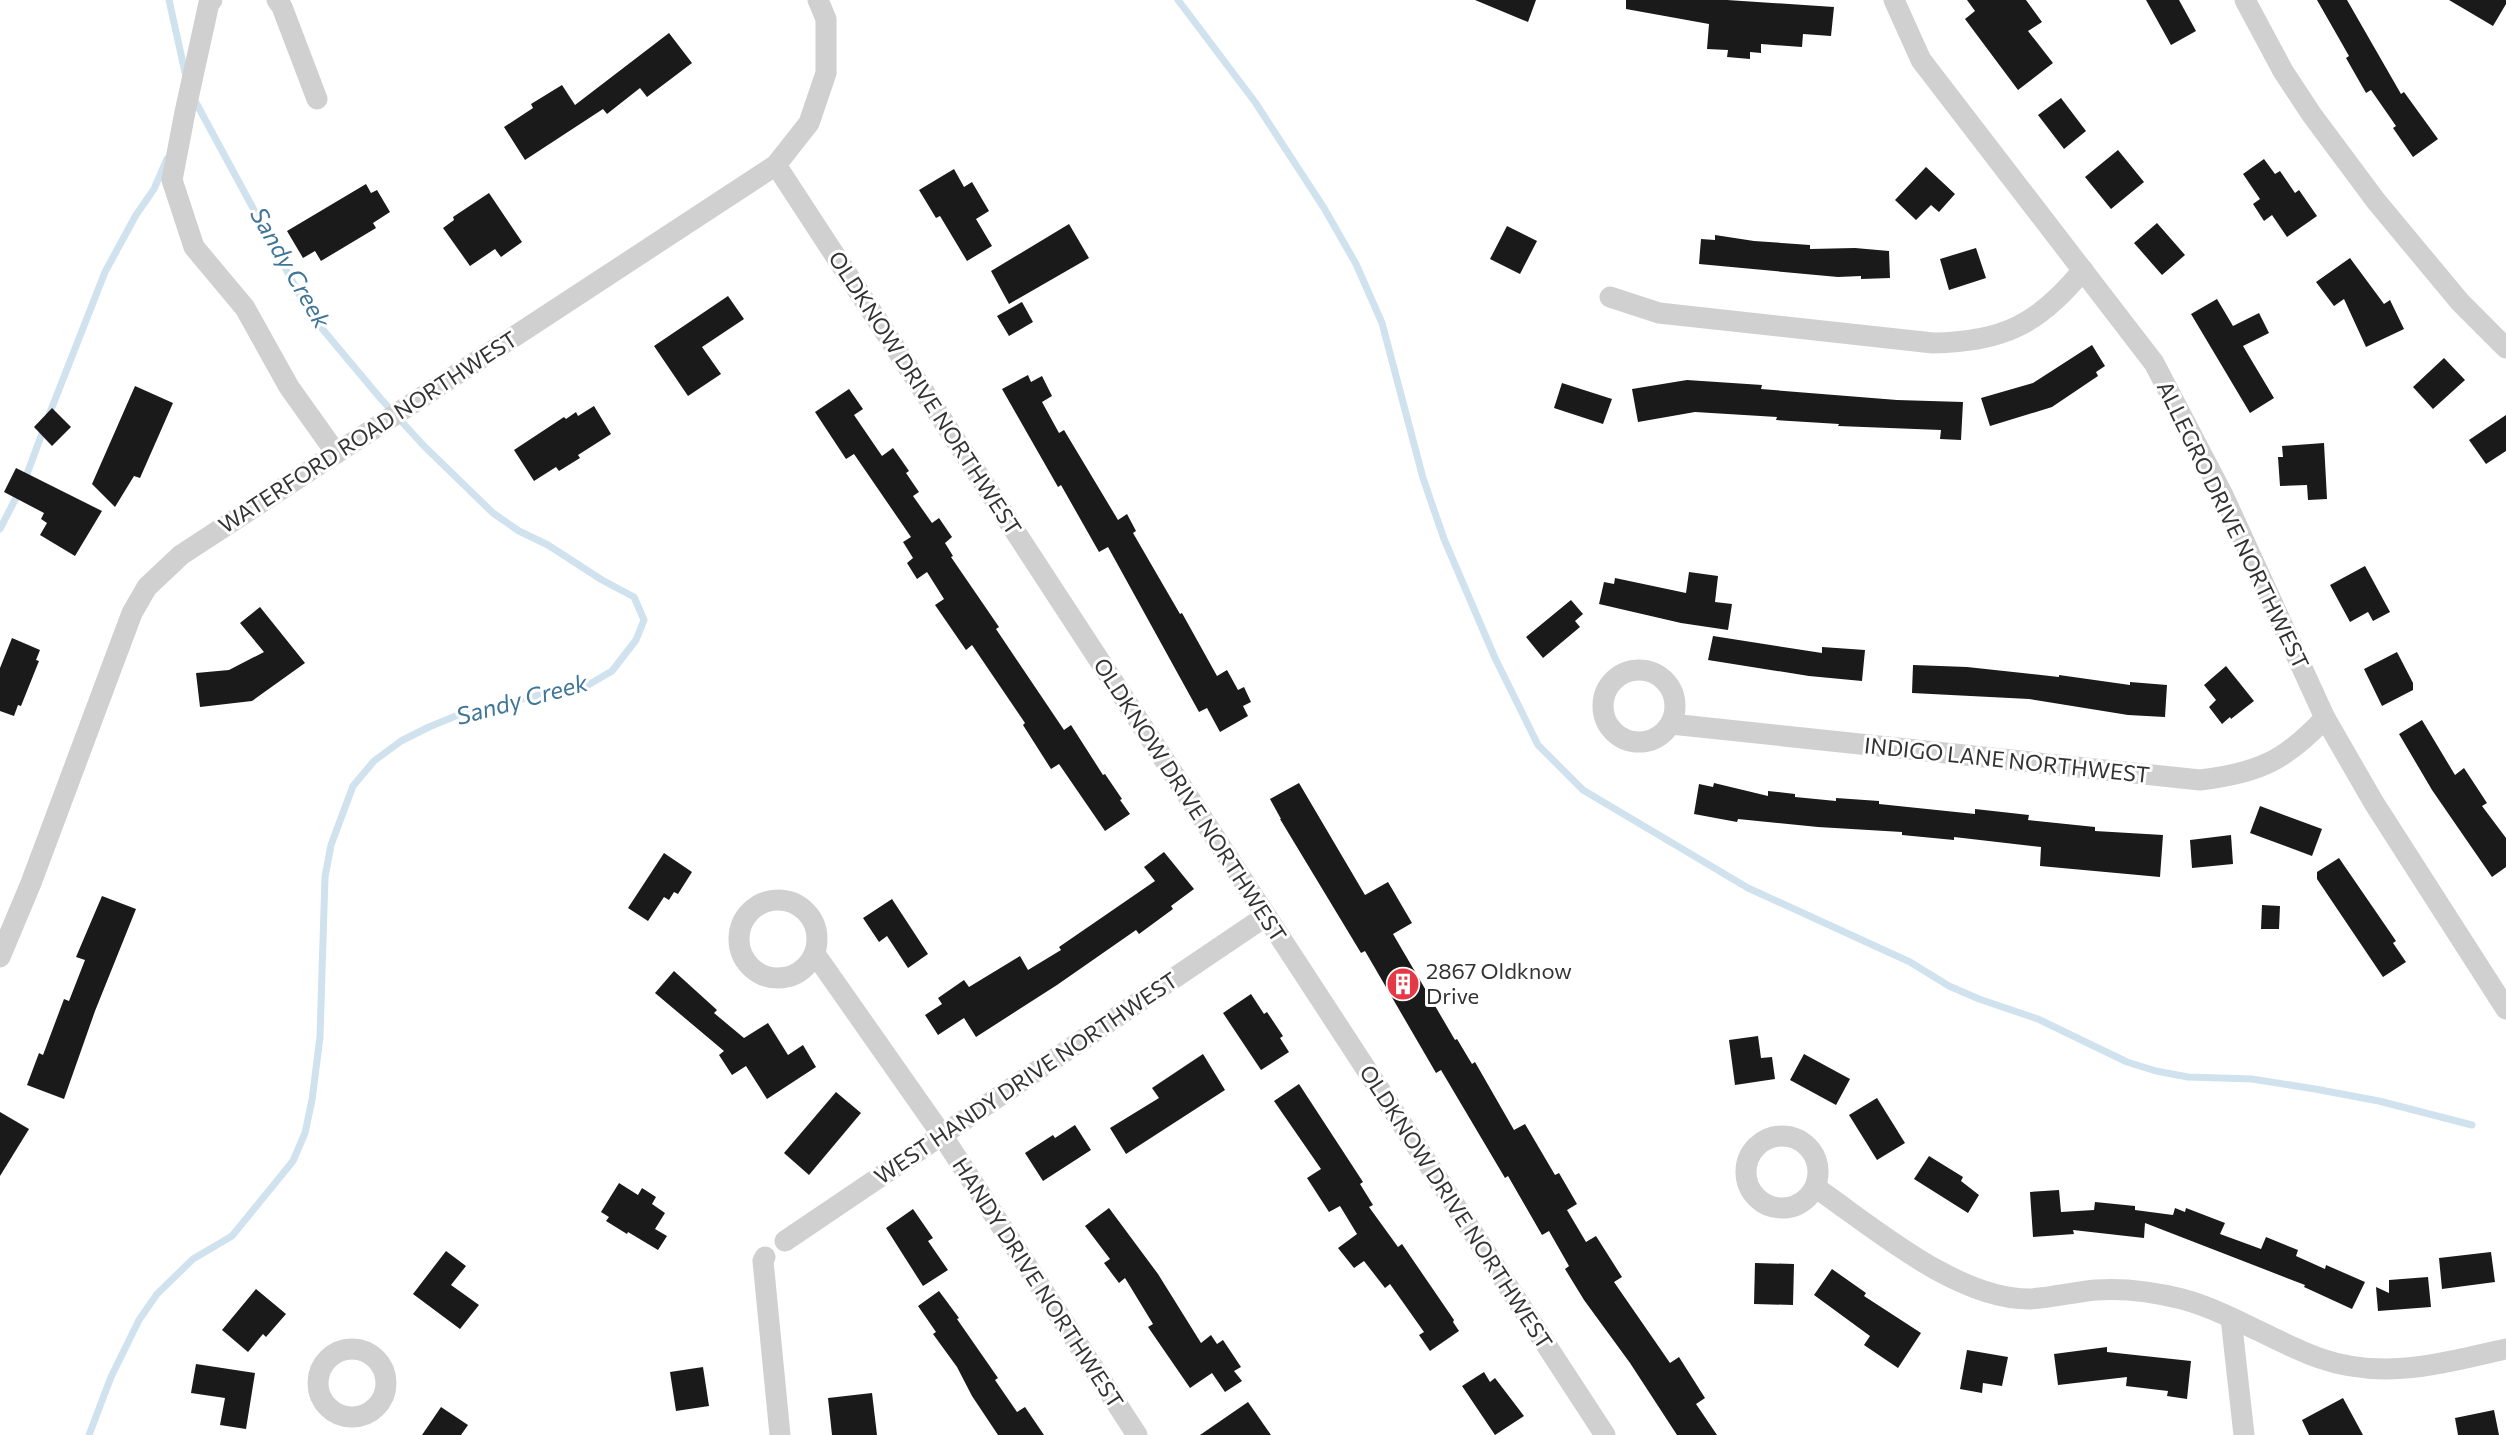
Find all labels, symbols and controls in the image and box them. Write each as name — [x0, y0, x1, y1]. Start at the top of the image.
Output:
water label: Sandy Creek — [245, 201, 338, 334]
street label: OLDKNOW DRIVE NORTHWEST — [823, 246, 1028, 540]
street label: WATERFORD ROAD NORTHWEST — [213, 325, 522, 538]
street label: ALLEGRO DRIVE NORTHWEST — [2152, 376, 2315, 673]
street label: OLDKNOW DRIVE NORTHWEST — [1088, 653, 1293, 947]
water label: Sandy Creek — [453, 667, 592, 730]
street label: INDIGO LANE NORTHWEST — [1863, 731, 2151, 788]
place label: 2867 Oldknow Drive — [1426, 957, 1572, 1009]
street label: WEST HANDY DRIVE NORTHWEST — [869, 966, 1182, 1189]
building icon: 2867 Oldknow Drive — [1385, 966, 1421, 1002]
street label: OLDKNOW DRIVE NORTHWEST — [1354, 1060, 1559, 1354]
street label: HANDY DRIVE NORTHWEST — [947, 1152, 1130, 1413]

